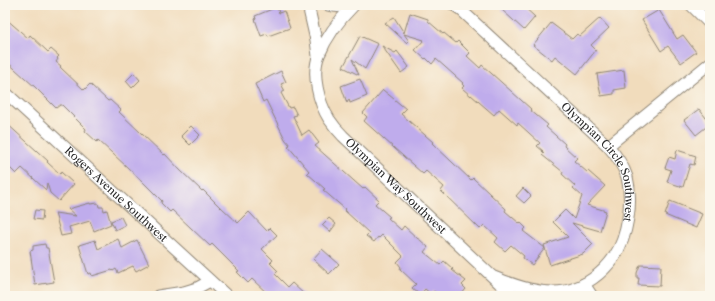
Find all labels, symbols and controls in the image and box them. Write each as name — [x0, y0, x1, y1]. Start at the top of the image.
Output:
street label: Olympian Circle Southwest — [558, 99, 637, 223]
street label: Olympian Way Southwest — [343, 135, 449, 237]
street label: Rogers Avenue Southwest — [62, 143, 171, 245]

